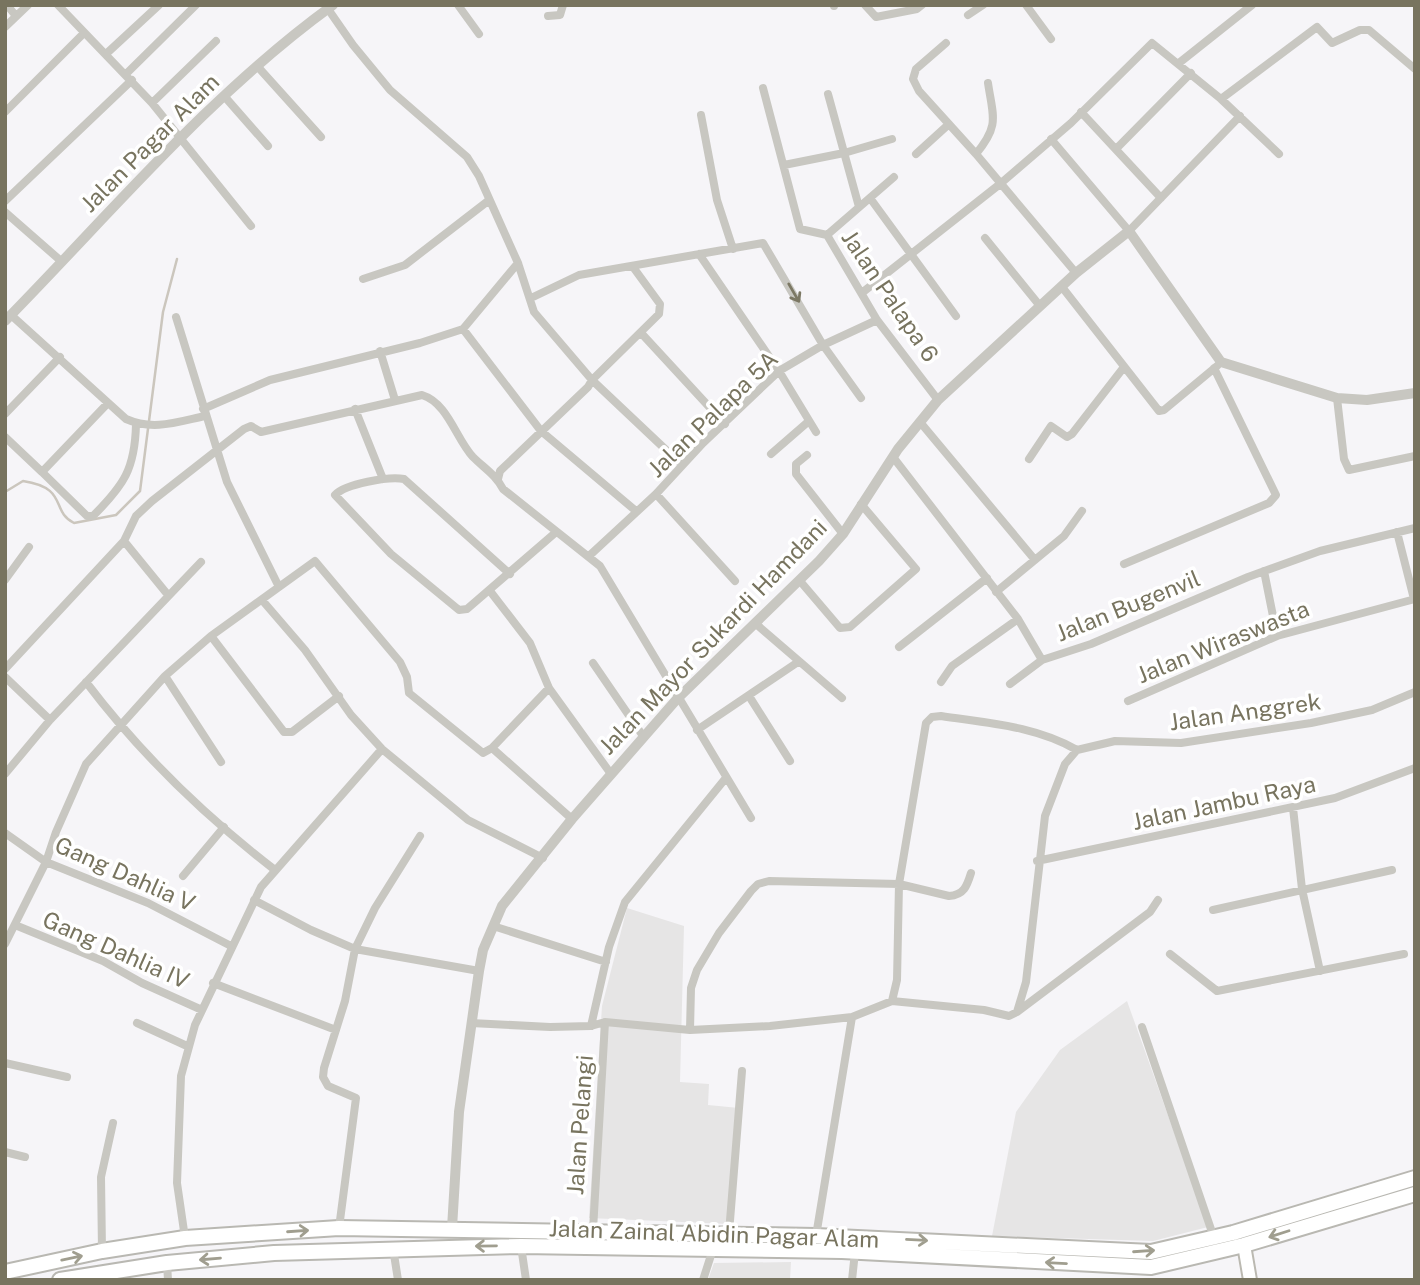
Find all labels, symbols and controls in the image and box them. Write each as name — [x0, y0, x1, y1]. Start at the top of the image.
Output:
street label: Jalan Pagar Alam — [75, 68, 224, 217]
street label: Jalan Palapa 6 — [836, 225, 944, 367]
one-way arrow — [787, 283, 801, 303]
street label: Jalan Palapa 5A — [642, 345, 783, 482]
street label: Jalan Mayor Sukardi Hamdani — [593, 514, 832, 760]
street label: Jalan Bugenvil — [1052, 564, 1204, 647]
street label: Jalan Wiraswasta — [1133, 595, 1313, 688]
street label: Jalan Anggrek — [1167, 687, 1323, 736]
street label: Jalan Jambu Raya — [1130, 770, 1318, 835]
street label: Gang Dahlia V — [51, 831, 199, 916]
street label: Gang Dahlia IV — [39, 905, 194, 994]
street label: Jalan Pelangi — [561, 1054, 598, 1196]
street label: Jalan Zainal Abidin Pagar Alam — [548, 1214, 880, 1253]
one-way arrow — [286, 1224, 308, 1237]
one-way arrow — [1268, 1229, 1290, 1242]
one-way arrow — [905, 1234, 928, 1247]
one-way arrow — [475, 1239, 498, 1253]
one-way arrow — [1132, 1245, 1155, 1258]
one-way arrow — [60, 1250, 83, 1264]
one-way arrow — [199, 1253, 222, 1266]
one-way arrow — [1045, 1257, 1068, 1270]

